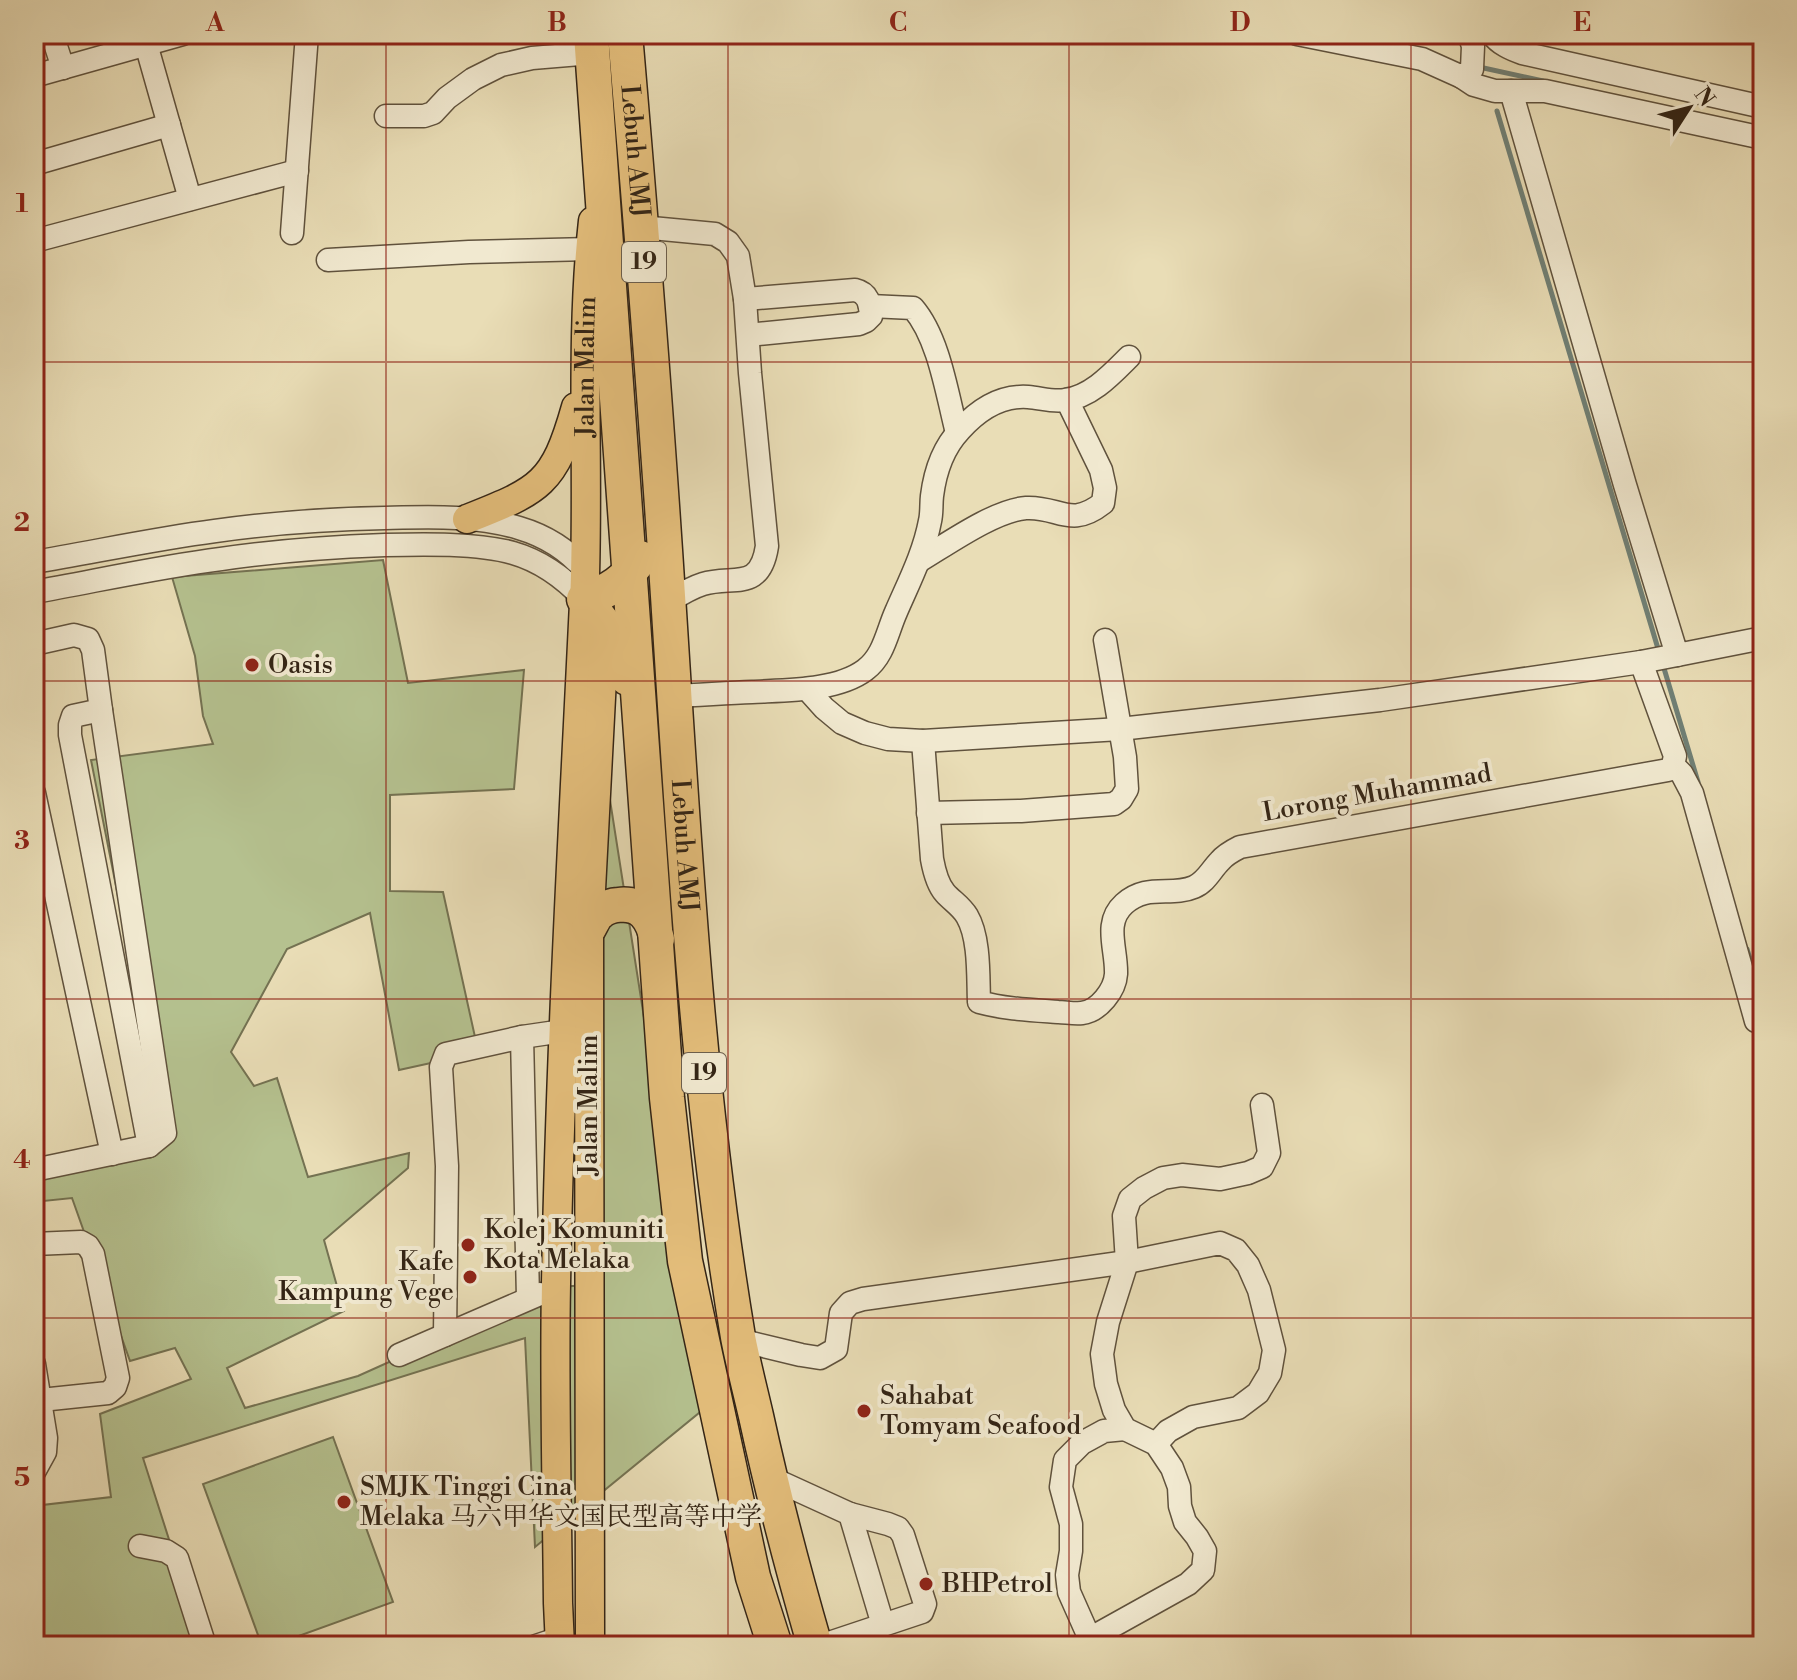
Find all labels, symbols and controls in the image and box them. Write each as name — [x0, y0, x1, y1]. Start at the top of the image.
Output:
text: A — [205, 7, 225, 39]
text: B — [547, 7, 567, 39]
text: C — [889, 7, 907, 39]
text: D — [1230, 7, 1250, 39]
text: E — [1573, 7, 1591, 39]
north arrow — [1649, 68, 1729, 148]
text: N — [1688, 82, 1720, 113]
street label: Lebuh AMJ — [613, 84, 656, 219]
text: 1 — [16, 188, 29, 220]
road number: 19 — [622, 242, 666, 282]
street label: Jalan Malim — [569, 295, 603, 438]
text: 2 — [14, 507, 30, 539]
place label: Oasis — [268, 649, 333, 681]
marker: Oasis — [243, 656, 261, 674]
street label: Lorong Muhammad — [1260, 757, 1494, 829]
street label: Lebuh AMJ — [664, 778, 705, 914]
text: 3 — [14, 825, 30, 857]
street label: Jalan Malim — [573, 1034, 605, 1177]
road number: 19 — [682, 1053, 726, 1093]
text: 4 — [13, 1144, 31, 1176]
place label: Kolej Komuniti Kota Melaka — [484, 1214, 665, 1276]
marker: Kolej Komuniti Kota Melaka — [459, 1236, 477, 1254]
place label: Kafe Kampung Vege — [278, 1246, 454, 1308]
marker: Kafe Kampung Vege — [461, 1268, 479, 1286]
place label: Sahabat Tomyam Seafood — [880, 1380, 1081, 1442]
marker: Sahabat Tomyam Seafood — [855, 1402, 873, 1420]
text: 5 — [14, 1462, 30, 1494]
place label: SMJK Tinggi Cina Melaka 马六甲华文国民型高等中学 — [360, 1471, 762, 1533]
marker: SMJK Tinggi Cina Melaka 马六甲华文国民型高等中学 — [335, 1493, 353, 1511]
place label: BHPetrol — [941, 1568, 1053, 1600]
marker: BHPetrol — [917, 1575, 935, 1593]

